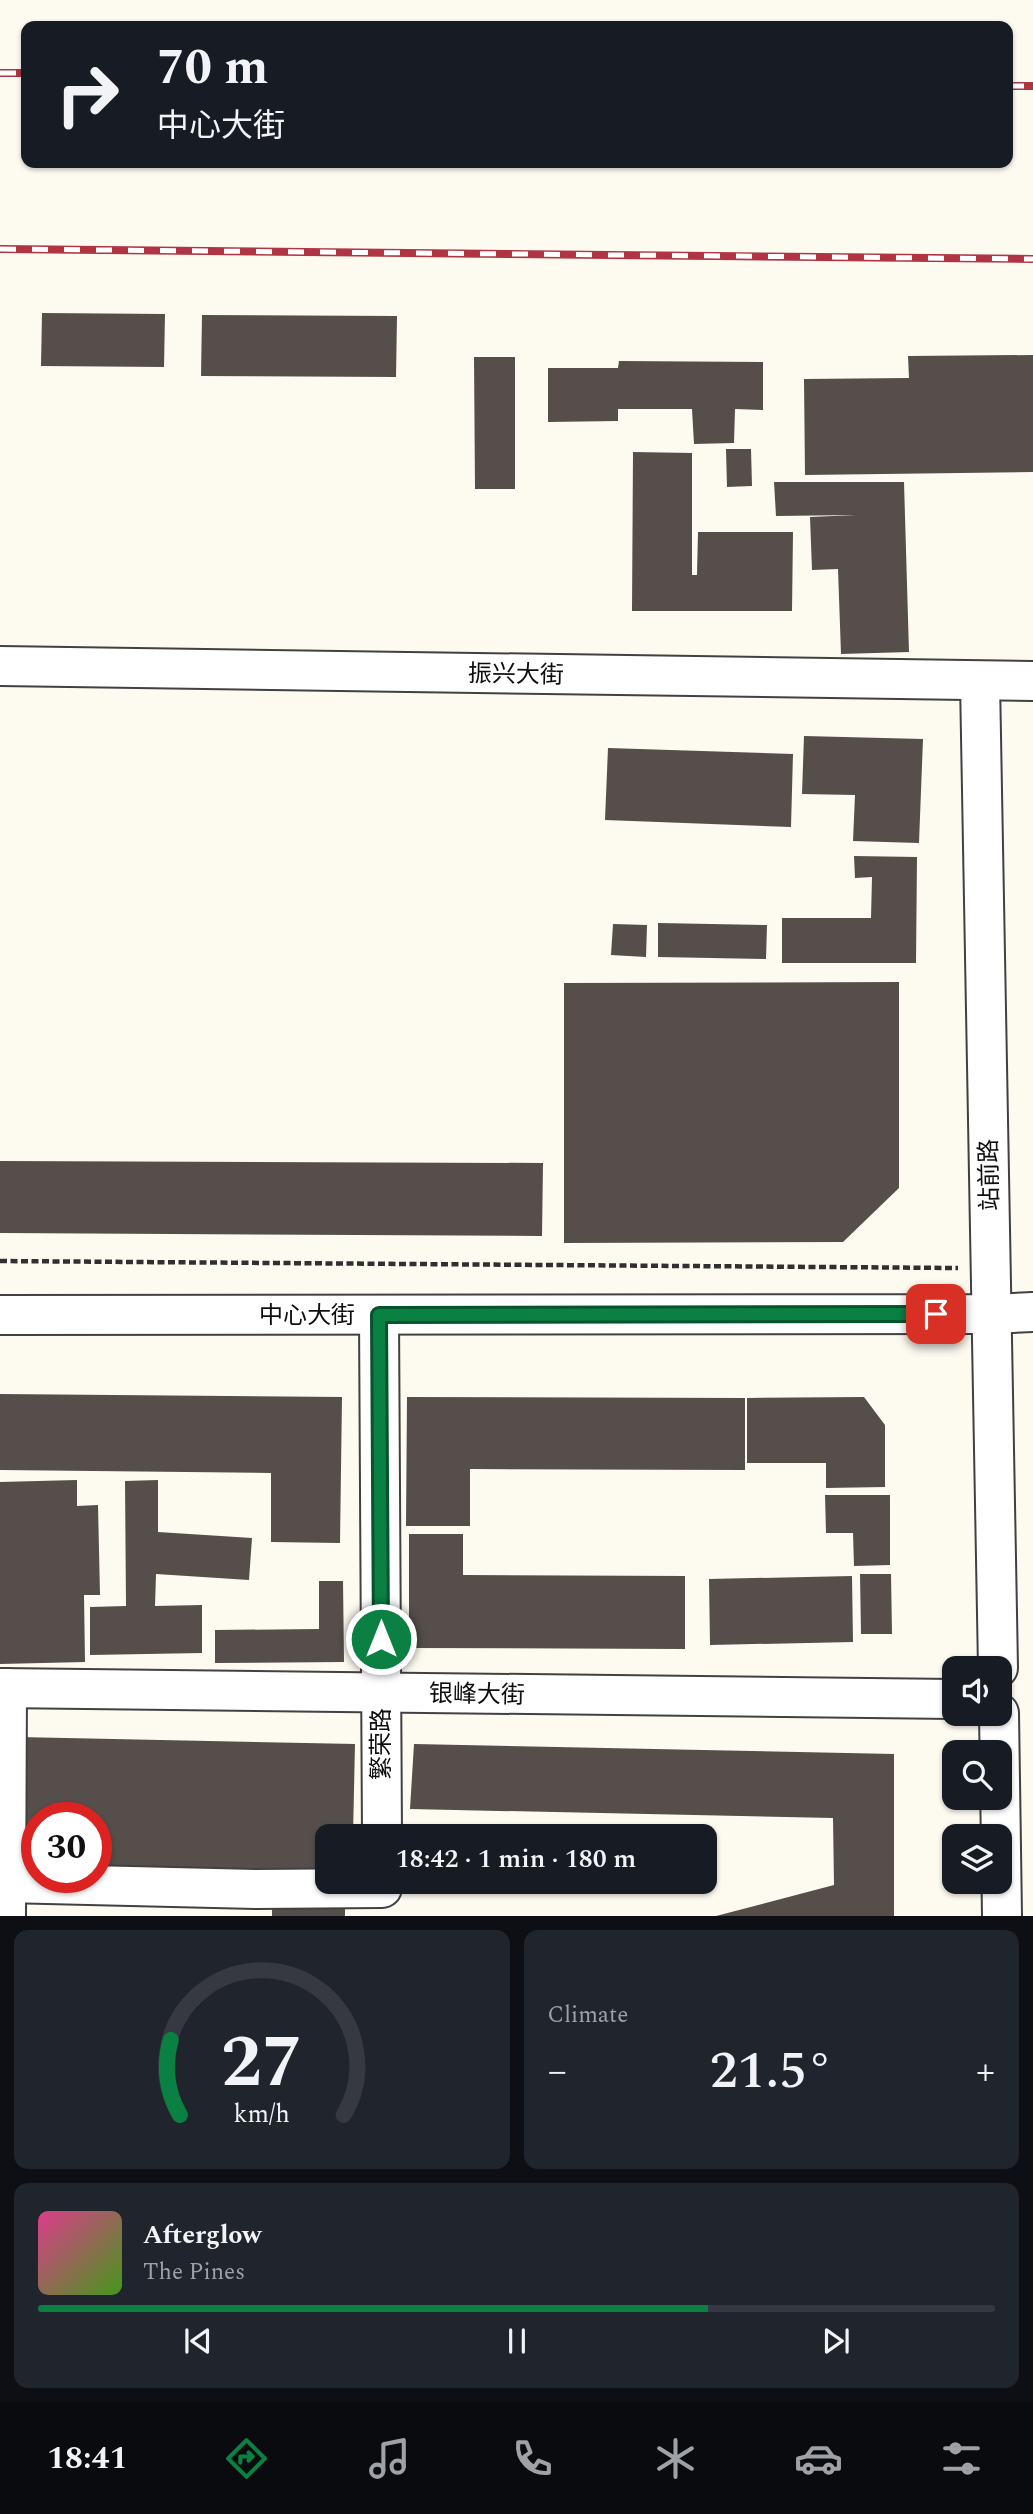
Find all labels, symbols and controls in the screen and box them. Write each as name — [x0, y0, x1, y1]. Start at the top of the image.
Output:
text: 70 m — [157, 31, 268, 106]
icon: right — [42, 49, 133, 140]
text: 中心大街 — [157, 102, 285, 151]
street label: 振兴大街 — [468, 656, 564, 694]
street label: 站前路 — [971, 1139, 1009, 1211]
pin — [906, 1284, 966, 1344]
icon: arrive — [917, 1295, 955, 1333]
street label: 中心大街 — [259, 1298, 355, 1334]
position arrow — [344, 1602, 418, 1676]
map controls — [942, 1656, 1012, 1894]
button: sound — [942, 1656, 1012, 1726]
street label: 银峰大街 — [429, 1676, 525, 1714]
street label: 繁荣路 — [364, 1708, 400, 1780]
button: search — [942, 1740, 1012, 1810]
speed limit sign: 30 — [21, 1802, 112, 1893]
button: layers — [942, 1824, 1012, 1894]
text: 18:42 · 1 min · 180 m — [396, 1839, 636, 1879]
text: Climate — [548, 1998, 628, 2033]
text: 27 — [221, 2009, 303, 2120]
text: 21.5° — [710, 2032, 833, 2111]
text: − — [548, 2043, 567, 2101]
text: + — [976, 2043, 995, 2101]
text: km/h — [234, 2096, 290, 2134]
text: Afterglow — [143, 2215, 262, 2255]
text: The Pines — [143, 2255, 245, 2290]
icon: previous — [179, 2322, 217, 2360]
icon: pause — [498, 2322, 536, 2360]
icon: next — [817, 2322, 855, 2360]
text: 18:41 — [47, 2434, 127, 2483]
icon: directions — [222, 2434, 271, 2483]
icon: music — [365, 2434, 414, 2483]
icon: phone — [508, 2434, 557, 2483]
icon: climate — [651, 2434, 700, 2483]
icon: car — [794, 2434, 843, 2483]
icon: filters — [937, 2434, 986, 2483]

